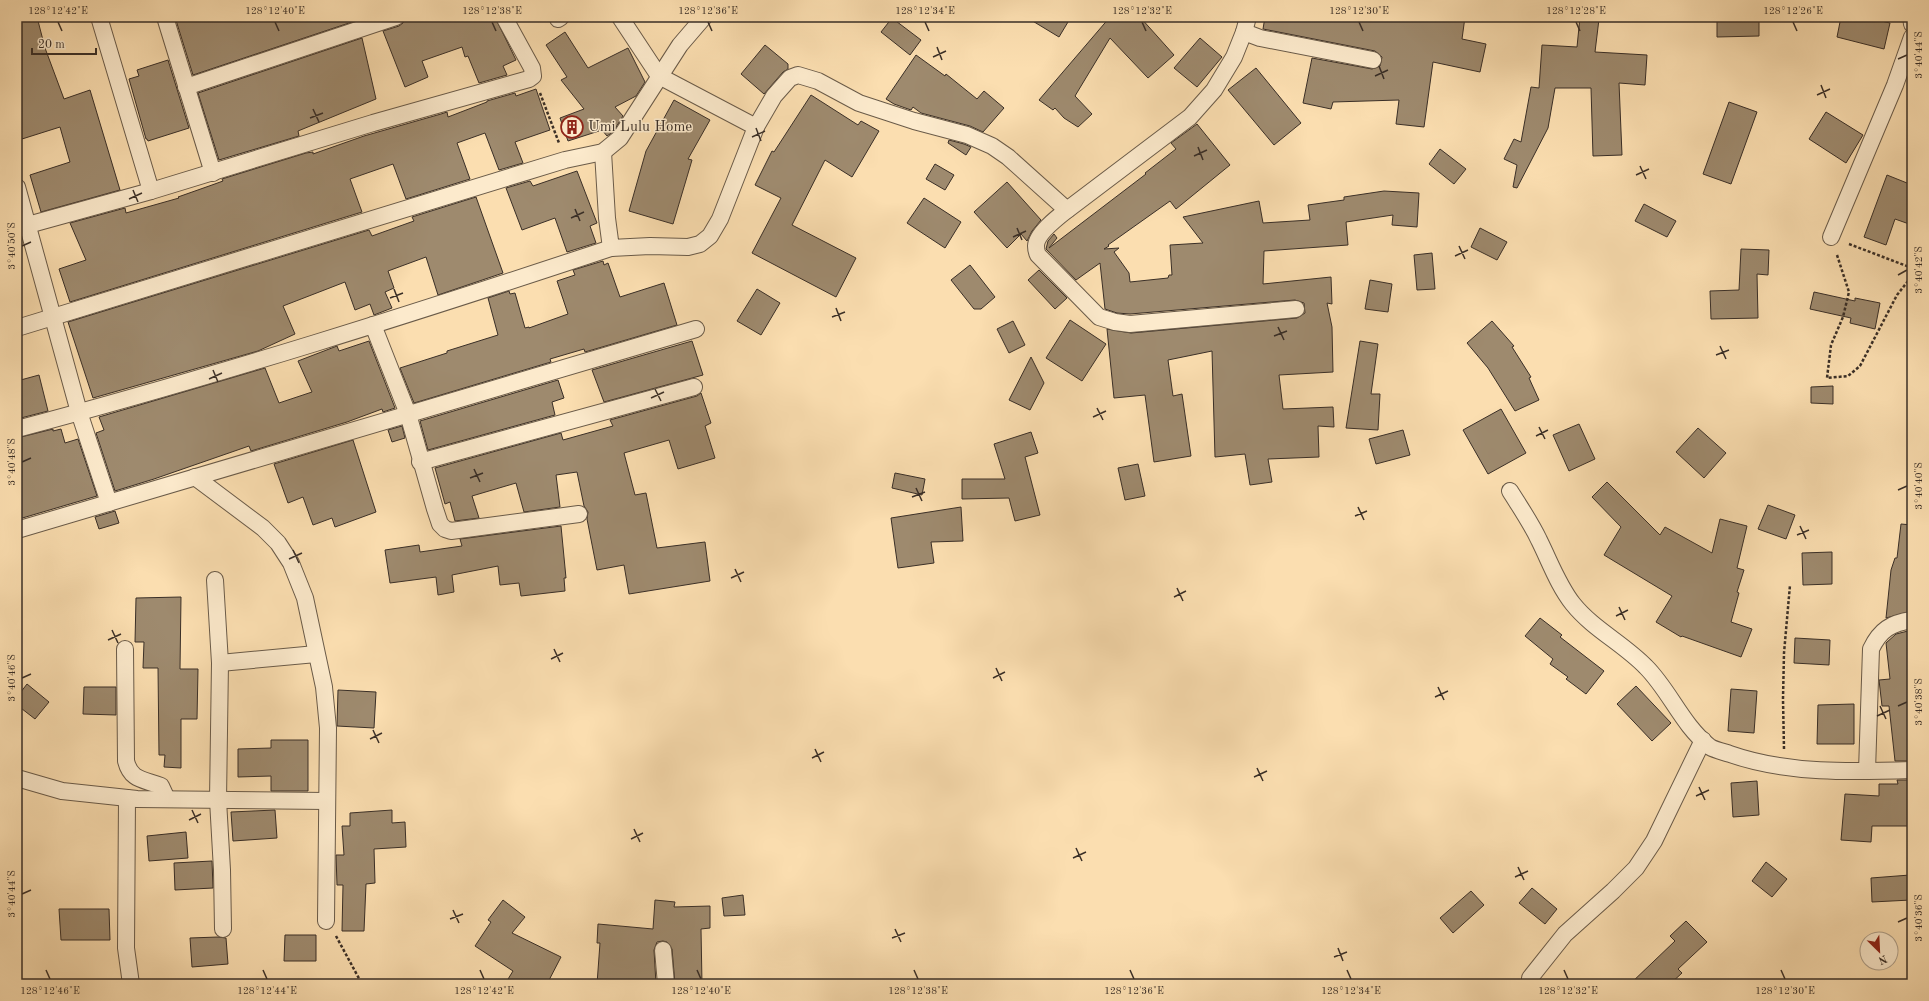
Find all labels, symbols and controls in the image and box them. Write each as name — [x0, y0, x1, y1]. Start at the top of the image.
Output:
text: 128°12'42"E — [28, 6, 88, 16]
text: 128°12'40"E — [245, 6, 305, 16]
text: 128°12'38"E — [462, 6, 522, 16]
text: 128°12'36"E — [678, 6, 738, 16]
text: 128°12'34"E — [895, 6, 955, 16]
text: 128°12'32"E — [1112, 6, 1172, 16]
text: 128°12'30"E — [1329, 6, 1389, 16]
text: 128°12'28"E — [1546, 6, 1606, 16]
text: 128°12'26"E — [1763, 6, 1823, 16]
scale bar — [32, 30, 96, 56]
text: 3°40'44"S — [1914, 31, 1924, 79]
text: 20 m — [38, 39, 65, 51]
building icon: Umi Lulu Home — [559, 114, 585, 140]
place label: Umi Lulu Home — [588, 120, 692, 135]
text: 3°40'50"S — [7, 222, 17, 270]
text: 3°40'42"S — [1914, 246, 1924, 294]
text: 3°40'48"S — [7, 438, 17, 486]
text: 3°40'40"S — [1914, 462, 1924, 510]
text: 3°40'46"S — [7, 654, 17, 702]
text: 3°40'38"S — [1914, 678, 1924, 726]
text: 3°40'44"S — [7, 870, 17, 918]
text: 3°40'36"S — [1914, 894, 1924, 942]
north arrow — [1859, 931, 1899, 971]
text: N — [1876, 952, 1889, 966]
text: 128°12'46"E — [20, 986, 80, 996]
text: 128°12'44"E — [237, 986, 297, 996]
text: 128°12'42"E — [454, 986, 514, 996]
text: 128°12'40"E — [671, 986, 731, 996]
text: 128°12'38"E — [888, 986, 948, 996]
text: 128°12'36"E — [1104, 986, 1164, 996]
text: 128°12'34"E — [1321, 986, 1381, 996]
text: 128°12'32"E — [1538, 986, 1598, 996]
text: 128°12'30"E — [1755, 986, 1815, 996]

